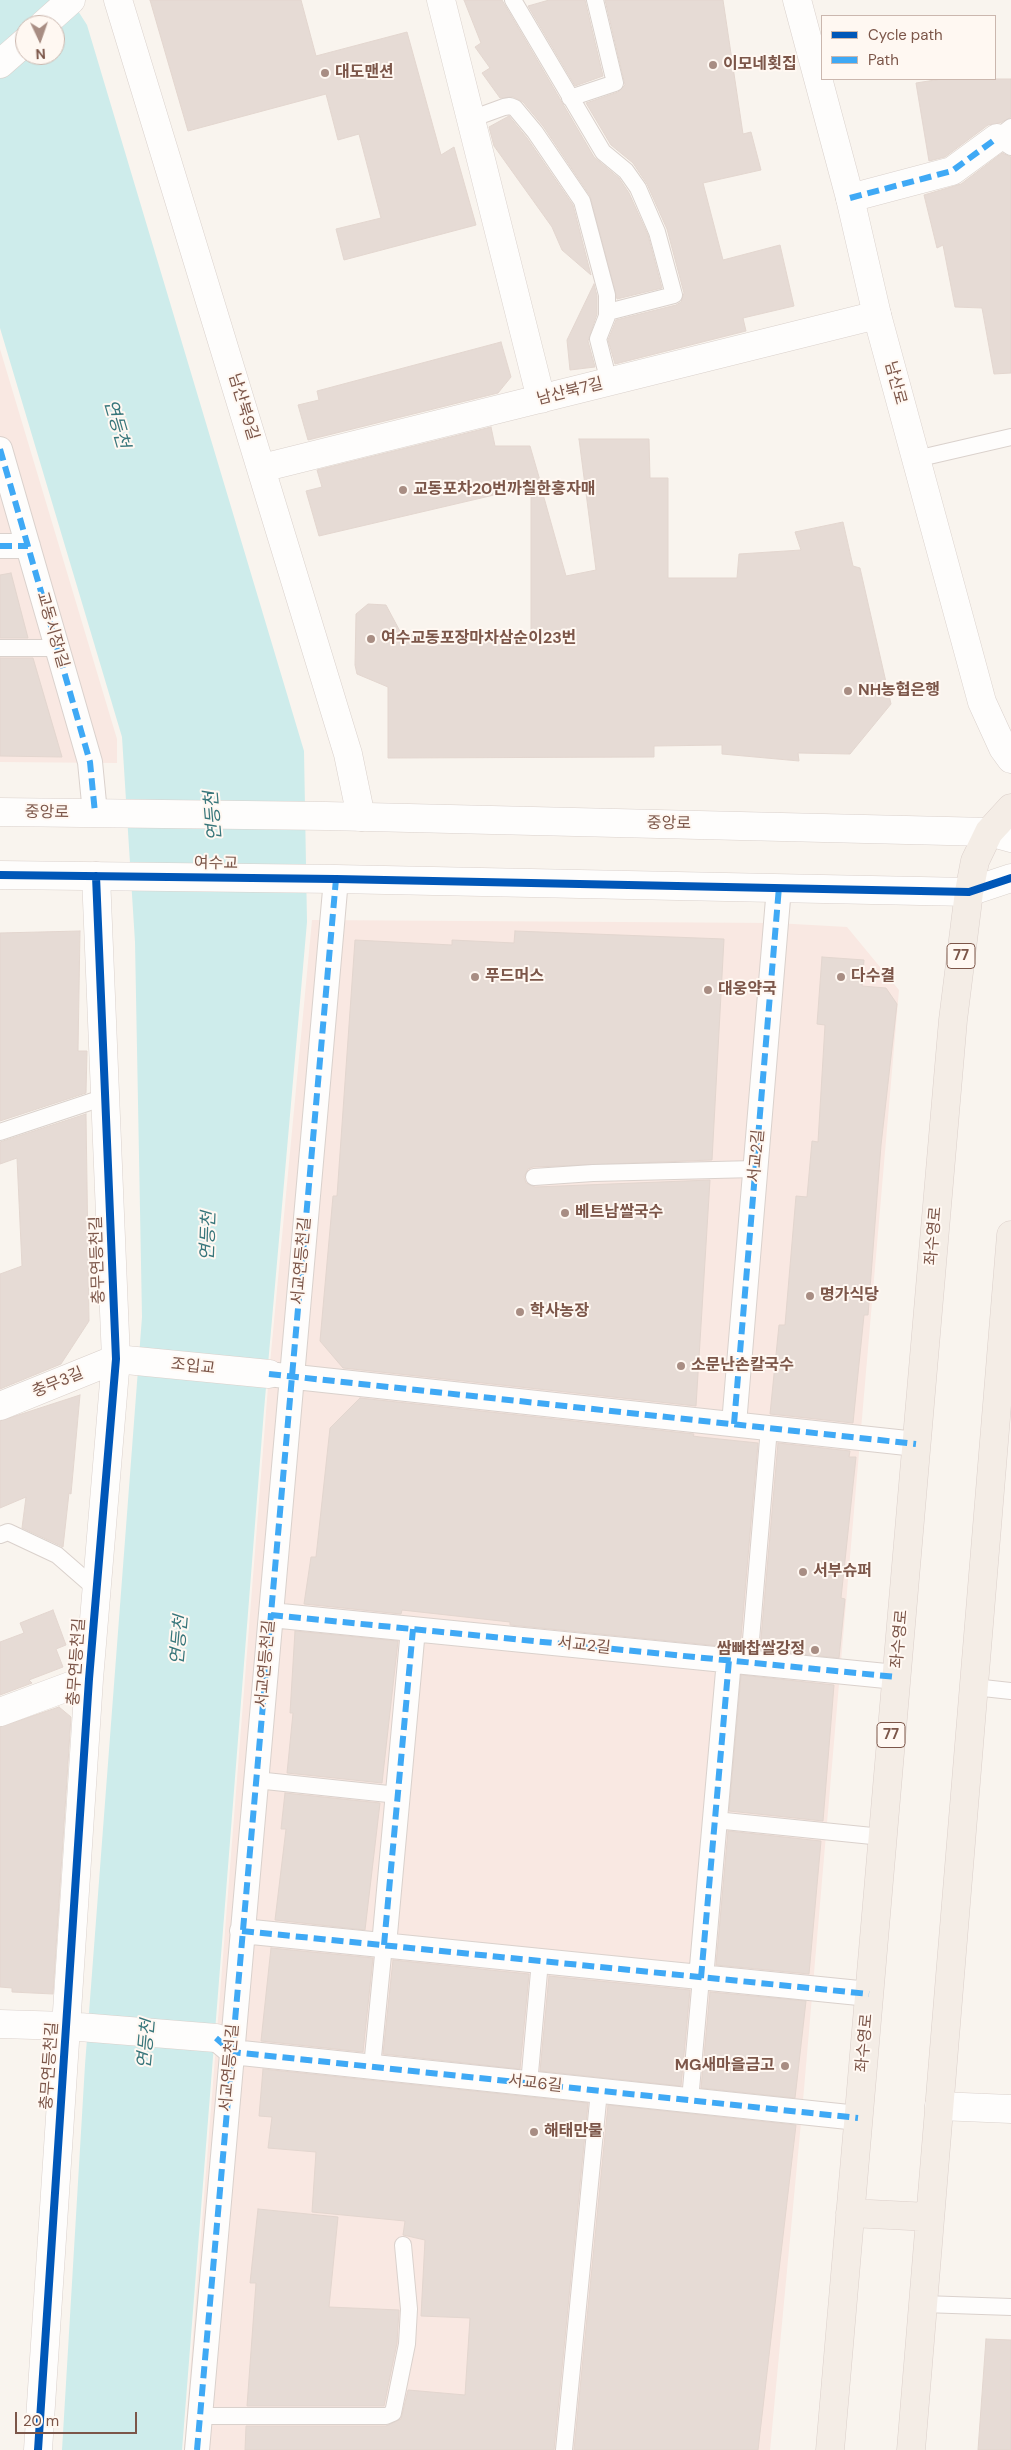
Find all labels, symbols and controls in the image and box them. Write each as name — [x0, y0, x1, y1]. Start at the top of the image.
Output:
north arrow — [15, 15, 65, 65]
legend — [821, 15, 996, 80]
text: Cycle path — [868, 25, 943, 45]
text: N — [35, 45, 46, 63]
text: Path — [868, 50, 899, 70]
place label: 이모네횟집 — [723, 55, 797, 75]
marker: 이모네횟집 — [707, 59, 719, 71]
place label: 대도맨션 — [335, 63, 394, 83]
marker: 대도맨션 — [319, 67, 331, 79]
street label: 남산로 — [880, 359, 910, 407]
street label: 남산북9길 — [224, 371, 262, 443]
street label: 남산북7길 — [535, 375, 605, 409]
water label: 연등천 — [99, 397, 133, 451]
place label: 교동포차20번까칠한홍자매 — [413, 480, 595, 500]
marker: 교동포차20번까칠한홍자매 — [397, 484, 409, 496]
street label: 교동시장1길 — [32, 590, 72, 670]
place label: 여수교동포장마차삼순이23번 — [381, 629, 577, 649]
marker: 여수교동포장마차삼순이23번 — [365, 633, 377, 645]
place label: NH농협은행 — [858, 681, 940, 701]
marker: NH농협은행 — [842, 685, 854, 697]
water label: 연등천 — [201, 790, 227, 842]
street label: 중앙로 — [25, 803, 69, 823]
street label: 중앙로 — [647, 814, 691, 834]
street label: 여수교 — [194, 854, 238, 874]
road number: 77 — [947, 944, 975, 968]
place label: 푸드머스 — [485, 967, 544, 987]
place label: 다수결 — [851, 967, 895, 987]
marker: 푸드머스 — [469, 971, 481, 983]
marker: 다수결 — [835, 971, 847, 983]
place label: 대웅약국 — [718, 980, 777, 1000]
marker: 대웅약국 — [702, 984, 714, 996]
street label: 서교2길 — [745, 1129, 769, 1183]
place label: 베트남쌀국수 — [575, 1203, 663, 1223]
street label: 좌수영로 — [922, 1206, 946, 1266]
marker: 베트남쌀국수 — [559, 1207, 571, 1219]
water label: 연등천 — [197, 1211, 221, 1261]
street label: 충무연등천길 — [87, 1216, 109, 1304]
street label: 서교연등천길 — [289, 1216, 315, 1306]
place label: 명가식당 — [820, 1286, 879, 1306]
marker: 명가식당 — [804, 1290, 816, 1302]
place label: 학사농장 — [530, 1302, 589, 1322]
marker: 학사농장 — [514, 1306, 526, 1318]
street label: 조입교 — [170, 1355, 216, 1379]
place label: 소문난손칼국수 — [691, 1356, 794, 1376]
marker: 소문난손칼국수 — [675, 1360, 687, 1372]
street label: 충무3길 — [30, 1364, 86, 1402]
place label: 서부슈퍼 — [813, 1562, 872, 1582]
marker: 서부슈퍼 — [797, 1566, 809, 1578]
street label: 좌수영로 — [888, 1609, 912, 1669]
water label: 연등천 — [167, 1614, 193, 1666]
street label: 충무연등천길 — [64, 1617, 90, 1707]
street label: 서교연등천길 — [253, 1619, 279, 1709]
street label: 서교2길 — [556, 1634, 612, 1658]
place label: 쌈빠찹쌀강정 — [717, 1640, 805, 1660]
marker: 쌈빠찹쌀강정 — [809, 1644, 821, 1656]
road number: 77 — [877, 1722, 905, 1748]
street label: 좌수영로 — [853, 2013, 877, 2073]
water label: 연등천 — [134, 2018, 160, 2070]
street label: 충무연등천길 — [37, 2021, 63, 2111]
street label: 서교연등천길 — [217, 2023, 243, 2113]
place label: MG새마을금고 — [675, 2056, 775, 2076]
marker: MG새마을금고 — [779, 2060, 791, 2072]
street label: 서교6길 — [507, 2072, 563, 2096]
place label: 해태만물 — [544, 2122, 603, 2142]
marker: 해태만물 — [528, 2126, 540, 2138]
scale bar — [18, 2402, 140, 2434]
text: 20 m — [23, 2411, 59, 2431]

